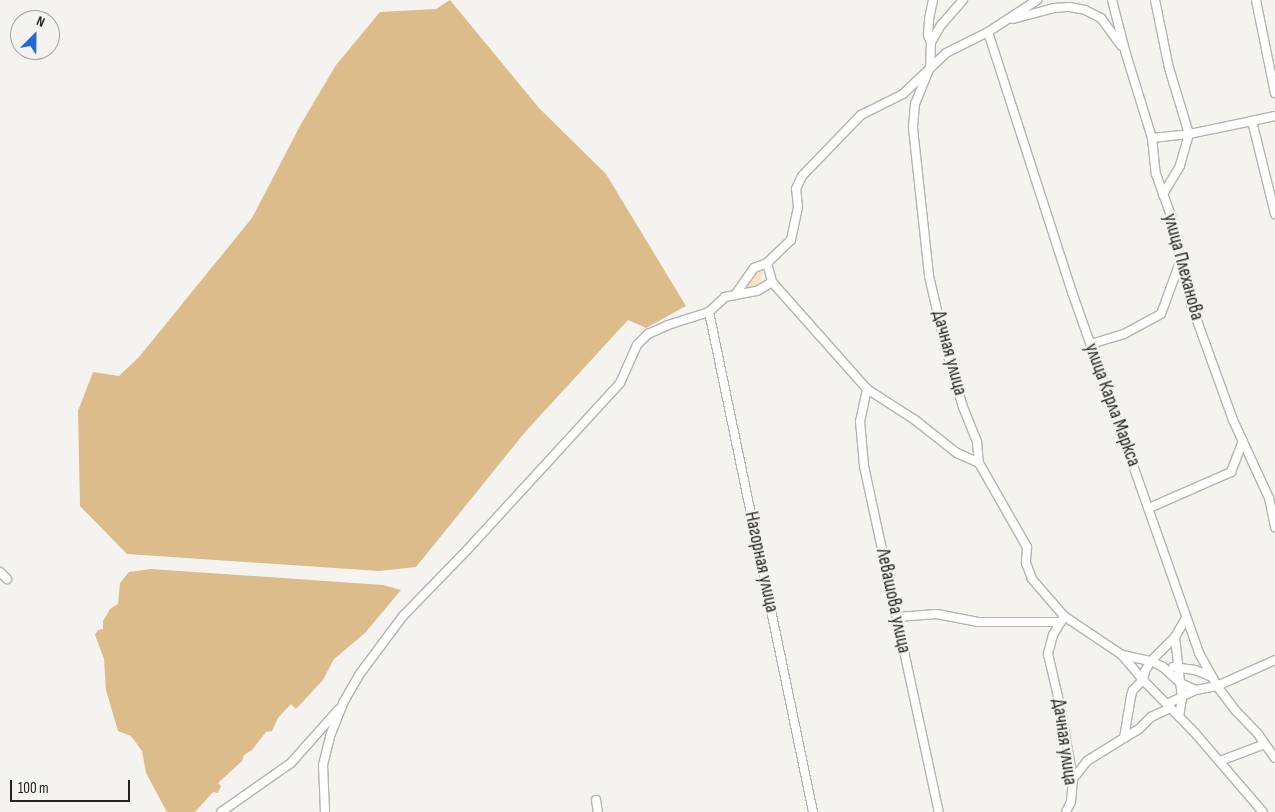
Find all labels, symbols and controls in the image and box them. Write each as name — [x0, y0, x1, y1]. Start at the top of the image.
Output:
north arrow — [10, 10, 60, 60]
text: N — [34, 12, 47, 31]
street label: улица Плеханова — [1158, 211, 1208, 323]
street label: Дачная улица — [927, 308, 971, 398]
street label: улица Карла Маркса — [1079, 340, 1145, 470]
street label: Нагорная улица — [739, 509, 783, 615]
street label: Левашова улица — [871, 547, 915, 655]
street label: Дачная улица — [1047, 697, 1081, 787]
scale bar — [12, 770, 132, 802]
text: 100 m — [18, 779, 49, 798]

